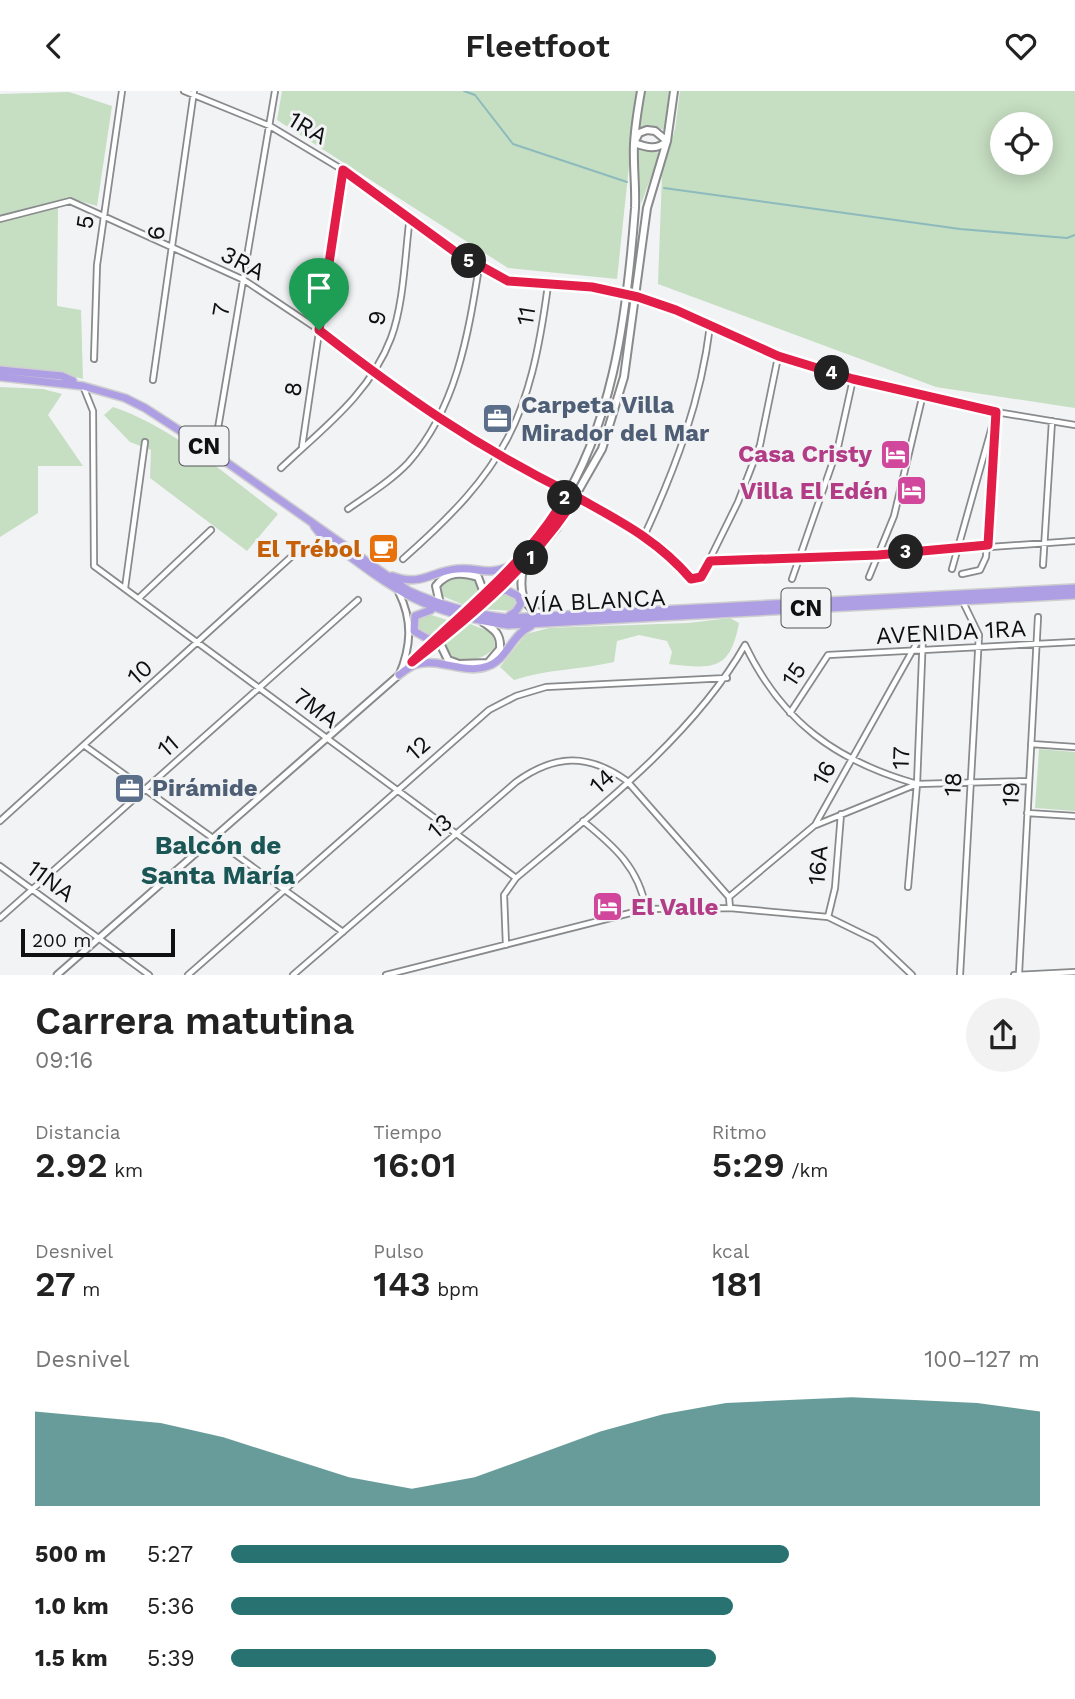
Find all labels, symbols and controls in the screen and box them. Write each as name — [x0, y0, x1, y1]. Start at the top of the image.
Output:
icon: back — [35, 27, 73, 65]
text: Fleetfoot — [465, 27, 610, 65]
icon: heart — [1002, 27, 1040, 65]
street label: 1RA — [283, 105, 333, 151]
map controls — [990, 112, 1053, 175]
button: locate — [990, 112, 1053, 175]
street label: 5 — [70, 213, 100, 231]
street label: 6 — [141, 224, 171, 242]
street label: 3RA — [216, 240, 270, 286]
pin: 5 — [452, 243, 486, 279]
text: 5 — [463, 249, 474, 272]
pin — [289, 258, 349, 330]
icon: arrive — [300, 269, 338, 307]
street label: 7 — [206, 301, 236, 319]
street label: 11 — [511, 305, 541, 327]
street label: 9 — [362, 308, 392, 328]
pin: 4 — [814, 355, 850, 391]
text: 4 — [825, 361, 838, 384]
street label: 8 — [278, 380, 308, 398]
place label: Carpeta Villa Mirador del Mar — [521, 391, 710, 447]
office icon: Carpeta Villa Mirador del Mar — [481, 402, 515, 436]
road number: CN — [180, 427, 228, 465]
hotel icon: Casa Cristy — [878, 437, 912, 471]
place label: Casa Cristy — [738, 440, 872, 468]
hotel icon: Villa El Edén — [894, 474, 928, 508]
place label: Villa El Edén — [740, 477, 888, 505]
pin: 2 — [548, 481, 582, 515]
text: 2 — [559, 486, 570, 509]
cafe icon: El Trébol — [367, 532, 401, 566]
place label: El Trébol — [256, 535, 361, 563]
pin: 3 — [888, 535, 923, 569]
pin: 1 — [514, 540, 548, 575]
text: 3 — [900, 540, 911, 563]
text: 1 — [526, 546, 535, 569]
street label: VÍA BLANCA — [524, 583, 667, 619]
road number: CN — [782, 589, 830, 628]
street label: AVENIDA 1RA — [875, 614, 1027, 650]
street label: 10 — [122, 653, 158, 691]
street label: 15 — [776, 657, 812, 691]
street label: 7MA — [288, 682, 344, 734]
street label: 11 — [152, 729, 184, 763]
street label: 12 — [400, 730, 436, 766]
street label: 17 — [887, 746, 915, 770]
street label: 16 — [806, 756, 842, 790]
street label: 14 — [584, 763, 620, 799]
office icon: Pirámide — [112, 771, 146, 805]
street label: 18 — [938, 771, 968, 797]
place label: Pirámide — [152, 774, 258, 802]
street label: 19 — [996, 781, 1026, 807]
street label: 13 — [422, 808, 458, 844]
district label: Balcón de Santa María — [141, 830, 295, 890]
street label: 16A — [802, 844, 834, 886]
street label: 11NA — [22, 854, 80, 908]
hotel icon: El Valle — [591, 890, 625, 924]
place label: El Valle — [631, 893, 718, 921]
scale bar — [21, 925, 175, 957]
text: 200 m — [32, 929, 91, 952]
button: share — [966, 998, 1040, 1072]
text: Carrera matutina — [35, 999, 354, 1043]
text: 09:16 — [35, 1047, 93, 1074]
text: Distancia — [35, 1121, 121, 1144]
text: Tiempo — [373, 1121, 442, 1144]
text: Ritmo — [712, 1121, 767, 1144]
text: 2.92 — [35, 1144, 108, 1186]
text: 16:01 — [373, 1144, 457, 1186]
text: 5:29 — [712, 1144, 785, 1186]
text: km — [108, 1159, 143, 1182]
text: /km — [785, 1159, 828, 1182]
text: Desnivel — [35, 1240, 113, 1263]
text: Pulso — [373, 1240, 424, 1263]
text: kcal — [712, 1240, 749, 1263]
text: 27 — [35, 1263, 76, 1305]
text: 143 — [373, 1263, 431, 1305]
text: 181 — [712, 1263, 763, 1305]
text: m — [76, 1278, 100, 1301]
text: bpm — [431, 1278, 479, 1301]
text: Desnivel — [35, 1346, 130, 1373]
text: 100–127 m — [924, 1346, 1040, 1373]
text: 500 m — [35, 1541, 106, 1568]
text: 5:27 — [147, 1541, 193, 1568]
text: 1.0 km — [35, 1593, 109, 1620]
text: 5:36 — [147, 1593, 195, 1620]
text: 1.5 km — [35, 1645, 108, 1672]
text: 5:39 — [147, 1645, 195, 1672]

